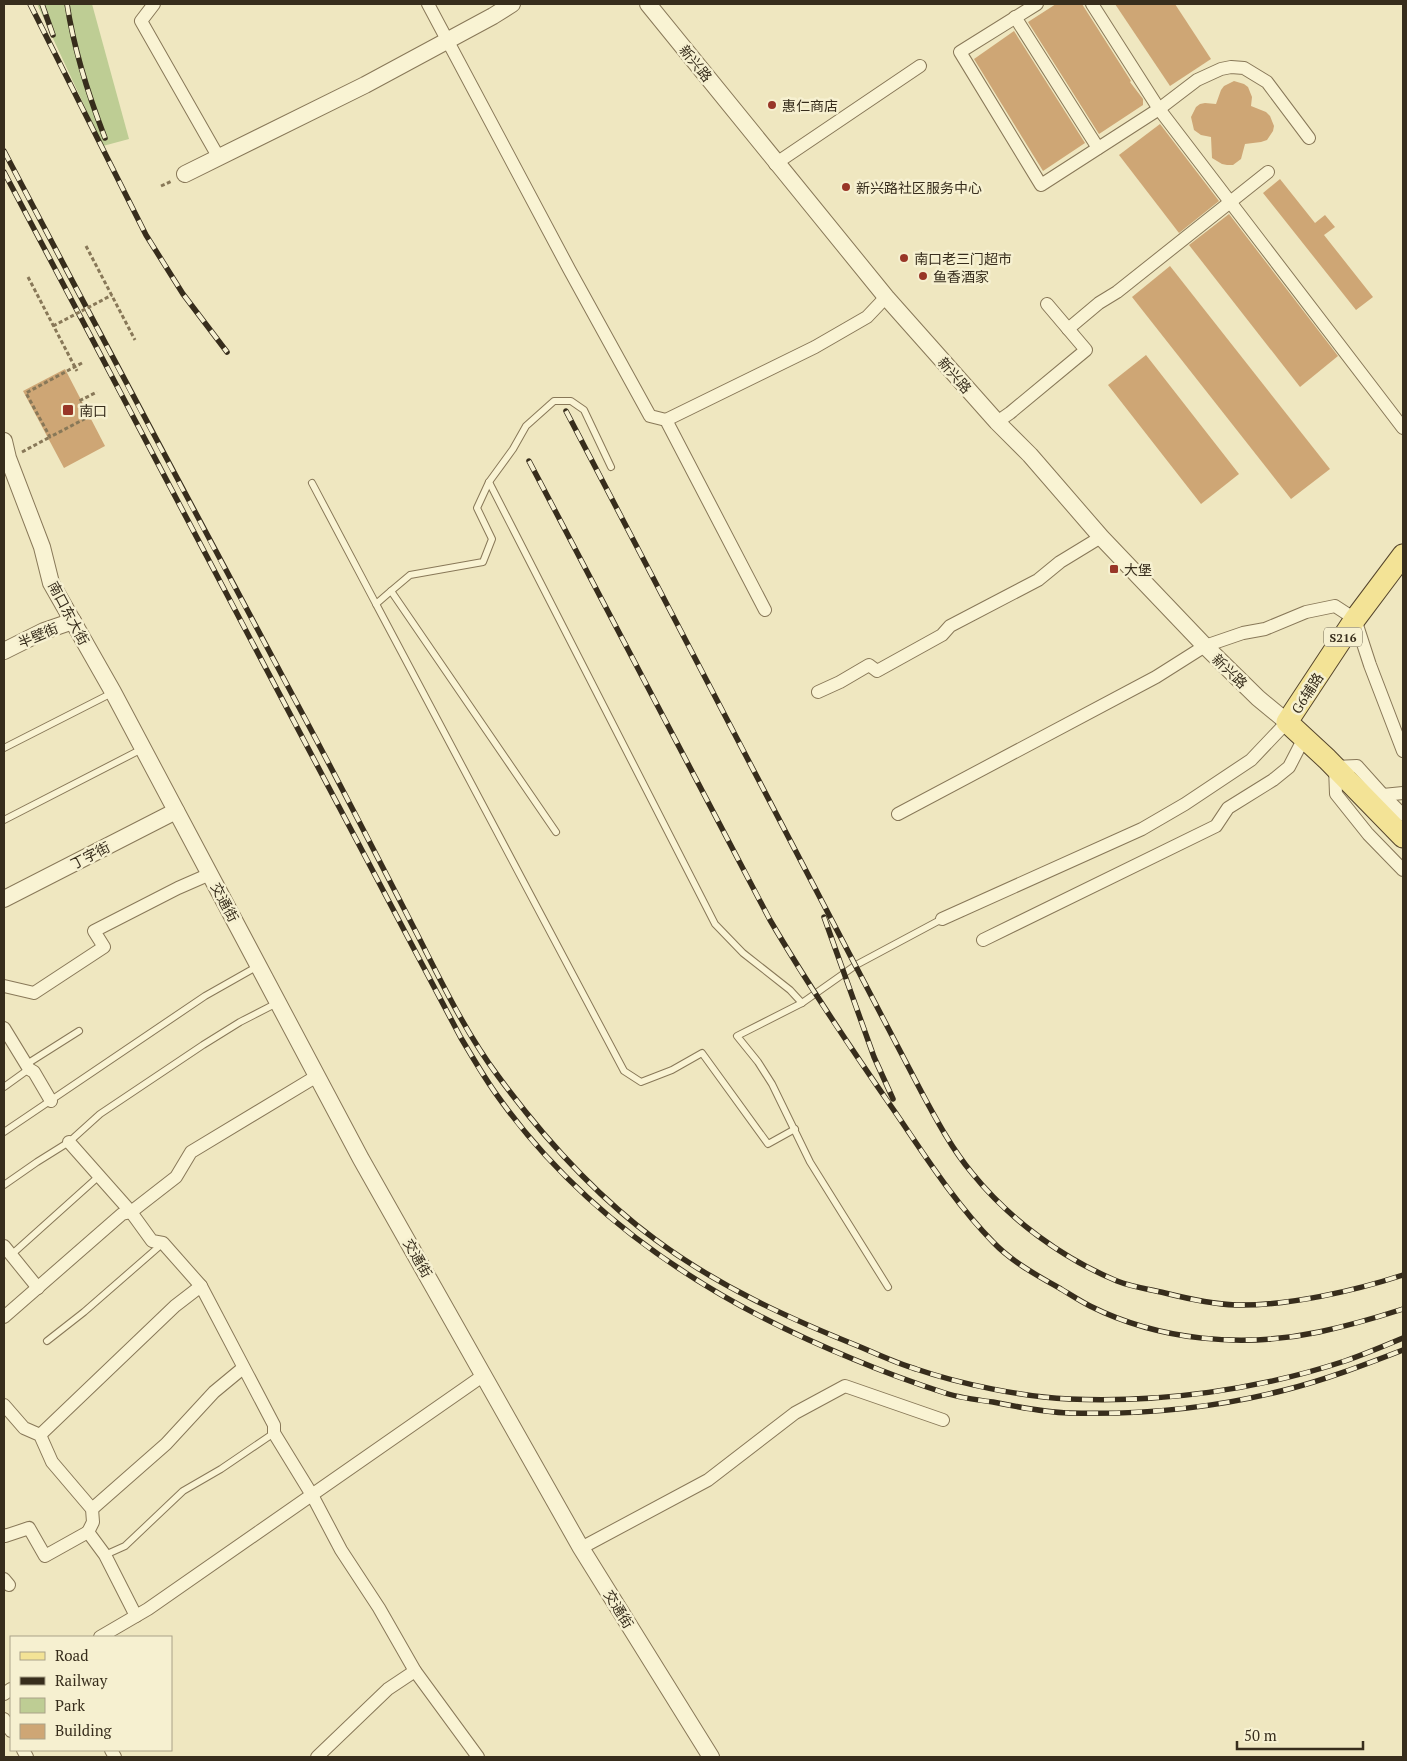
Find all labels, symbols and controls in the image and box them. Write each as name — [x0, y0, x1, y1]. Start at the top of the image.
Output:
street label: 新兴路 — [675, 41, 717, 85]
place label: 惠仁商店 — [782, 96, 838, 115]
marker: 惠仁商店 — [766, 99, 778, 111]
place label: 新兴路社区服务中心 — [856, 178, 982, 197]
marker: 新兴路社区服务中心 — [840, 181, 852, 193]
place label: 南口老三门超市 — [914, 249, 1012, 268]
marker: 南口老三门超市 — [898, 252, 910, 264]
place label: 鱼香酒家 — [933, 267, 989, 286]
marker: 鱼香酒家 — [917, 270, 929, 282]
street label: 新兴路 — [934, 353, 976, 397]
place label: 南口 — [79, 401, 107, 420]
marker: 南口 — [61, 403, 75, 417]
place label: 大堡 — [1124, 560, 1152, 579]
marker: 大堡 — [1108, 563, 1120, 575]
street label: 南口东大街 — [44, 578, 94, 648]
street label: 半壁街 — [15, 618, 61, 652]
road number: S216 — [1324, 628, 1362, 646]
street label: 新兴路 — [1208, 650, 1252, 692]
street label: G6辅路 — [1287, 669, 1327, 717]
street label: 丁字街 — [67, 837, 113, 873]
street label: 交通街 — [207, 879, 243, 925]
street label: 交通街 — [399, 1235, 437, 1281]
street label: 交通街 — [600, 1586, 638, 1632]
legend — [10, 1636, 172, 1751]
text: Road — [55, 1645, 88, 1665]
text: Railway — [55, 1670, 108, 1690]
text: Park — [55, 1695, 85, 1715]
scale bar — [1237, 1718, 1363, 1750]
text: Building — [55, 1720, 113, 1740]
text: 50 m — [1244, 1725, 1277, 1745]

